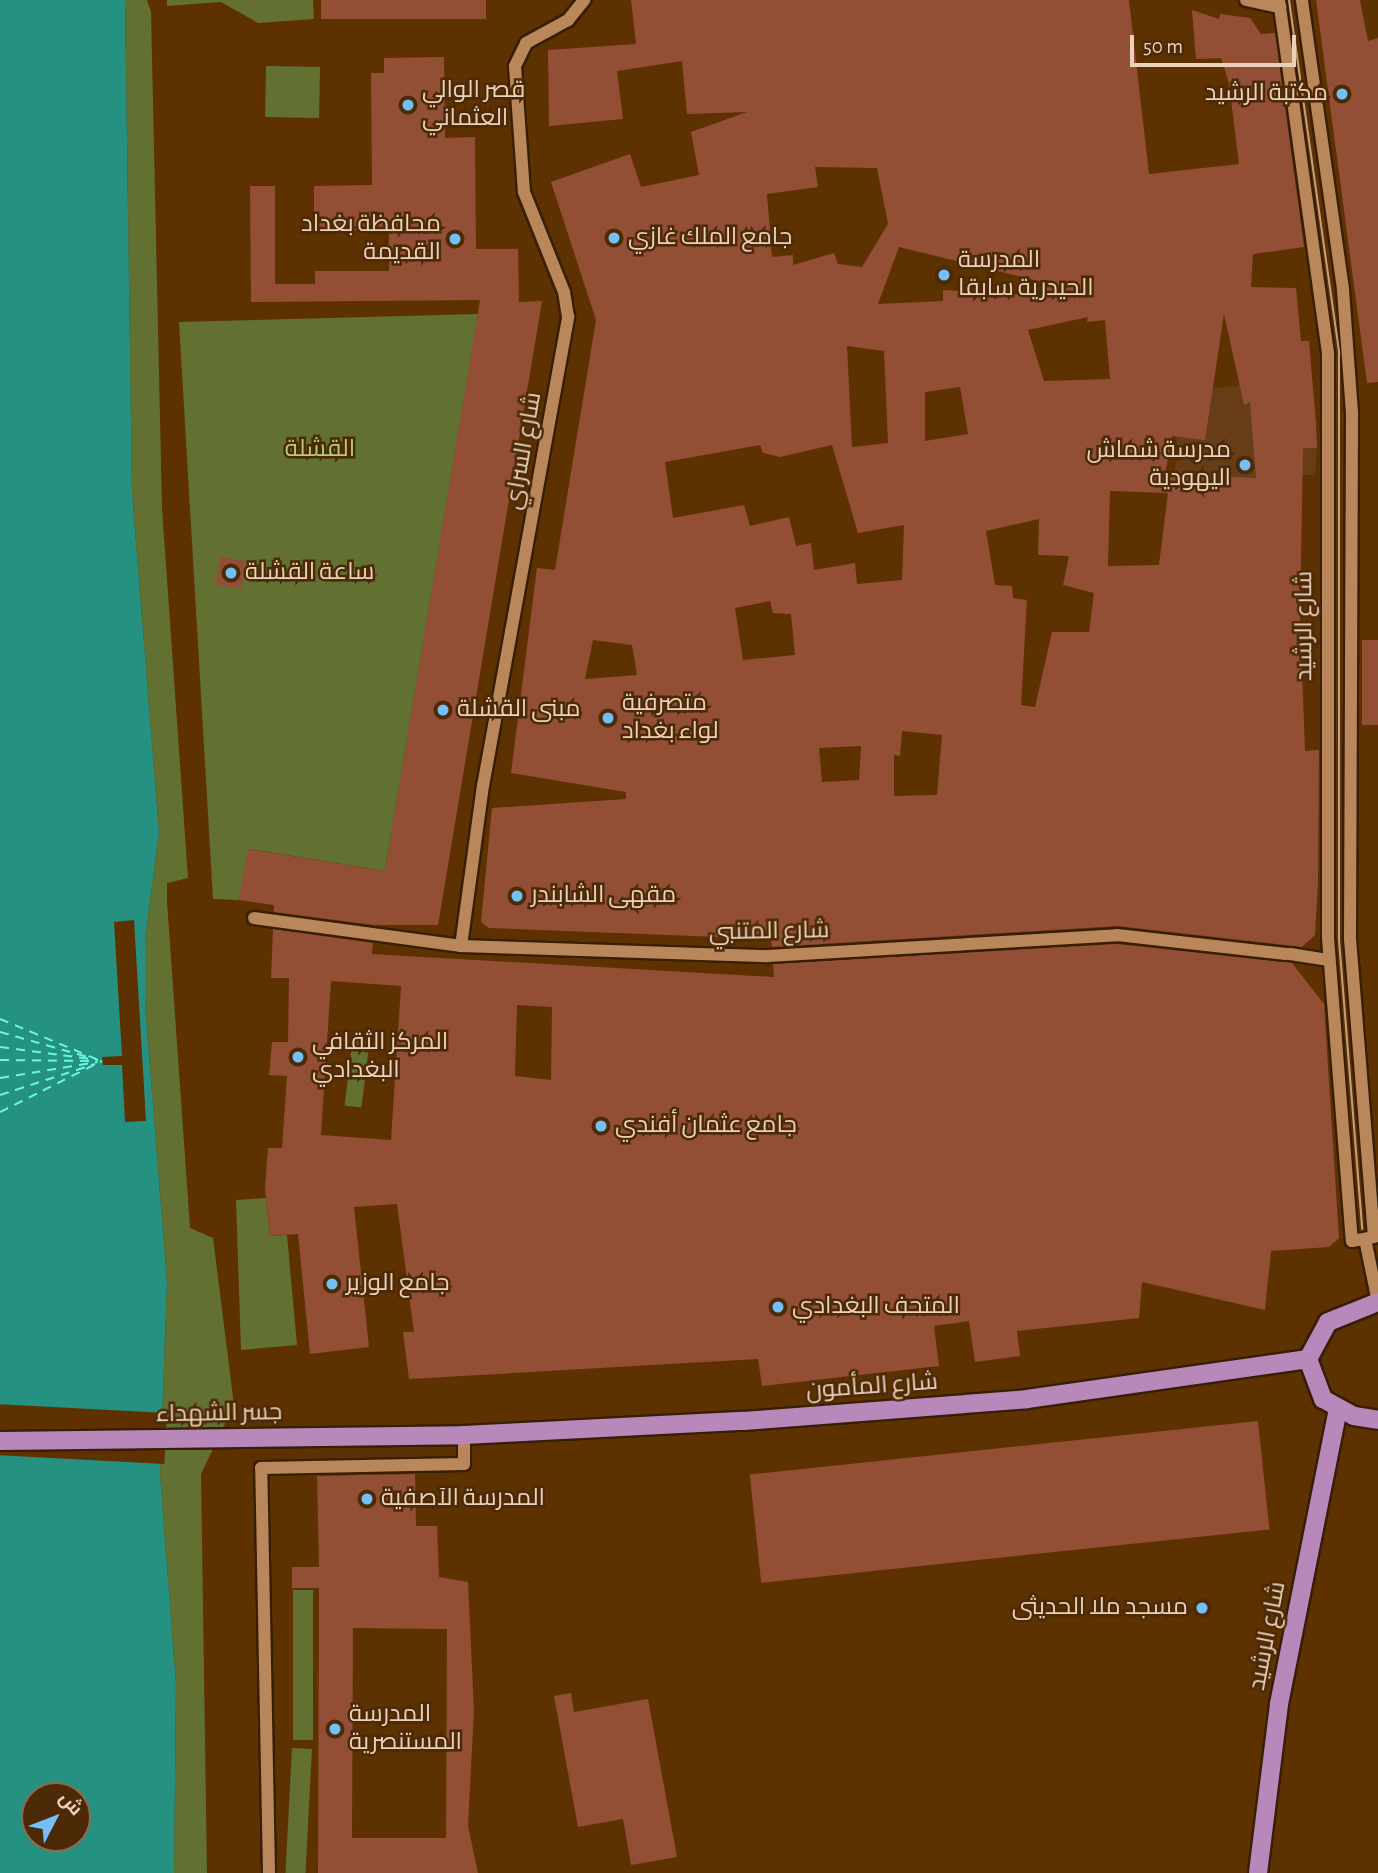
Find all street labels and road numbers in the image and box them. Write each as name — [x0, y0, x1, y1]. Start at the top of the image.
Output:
street label: شارع السراي — [499, 390, 549, 512]
street label: شارع الرشيد — [1291, 571, 1319, 681]
street label: شارع المتنبي — [709, 917, 829, 947]
street label: شارع المأمون — [805, 1368, 939, 1406]
street label: جسر الشهداء — [155, 1398, 283, 1430]
street label: شارع الرشيد — [1243, 1579, 1293, 1693]

